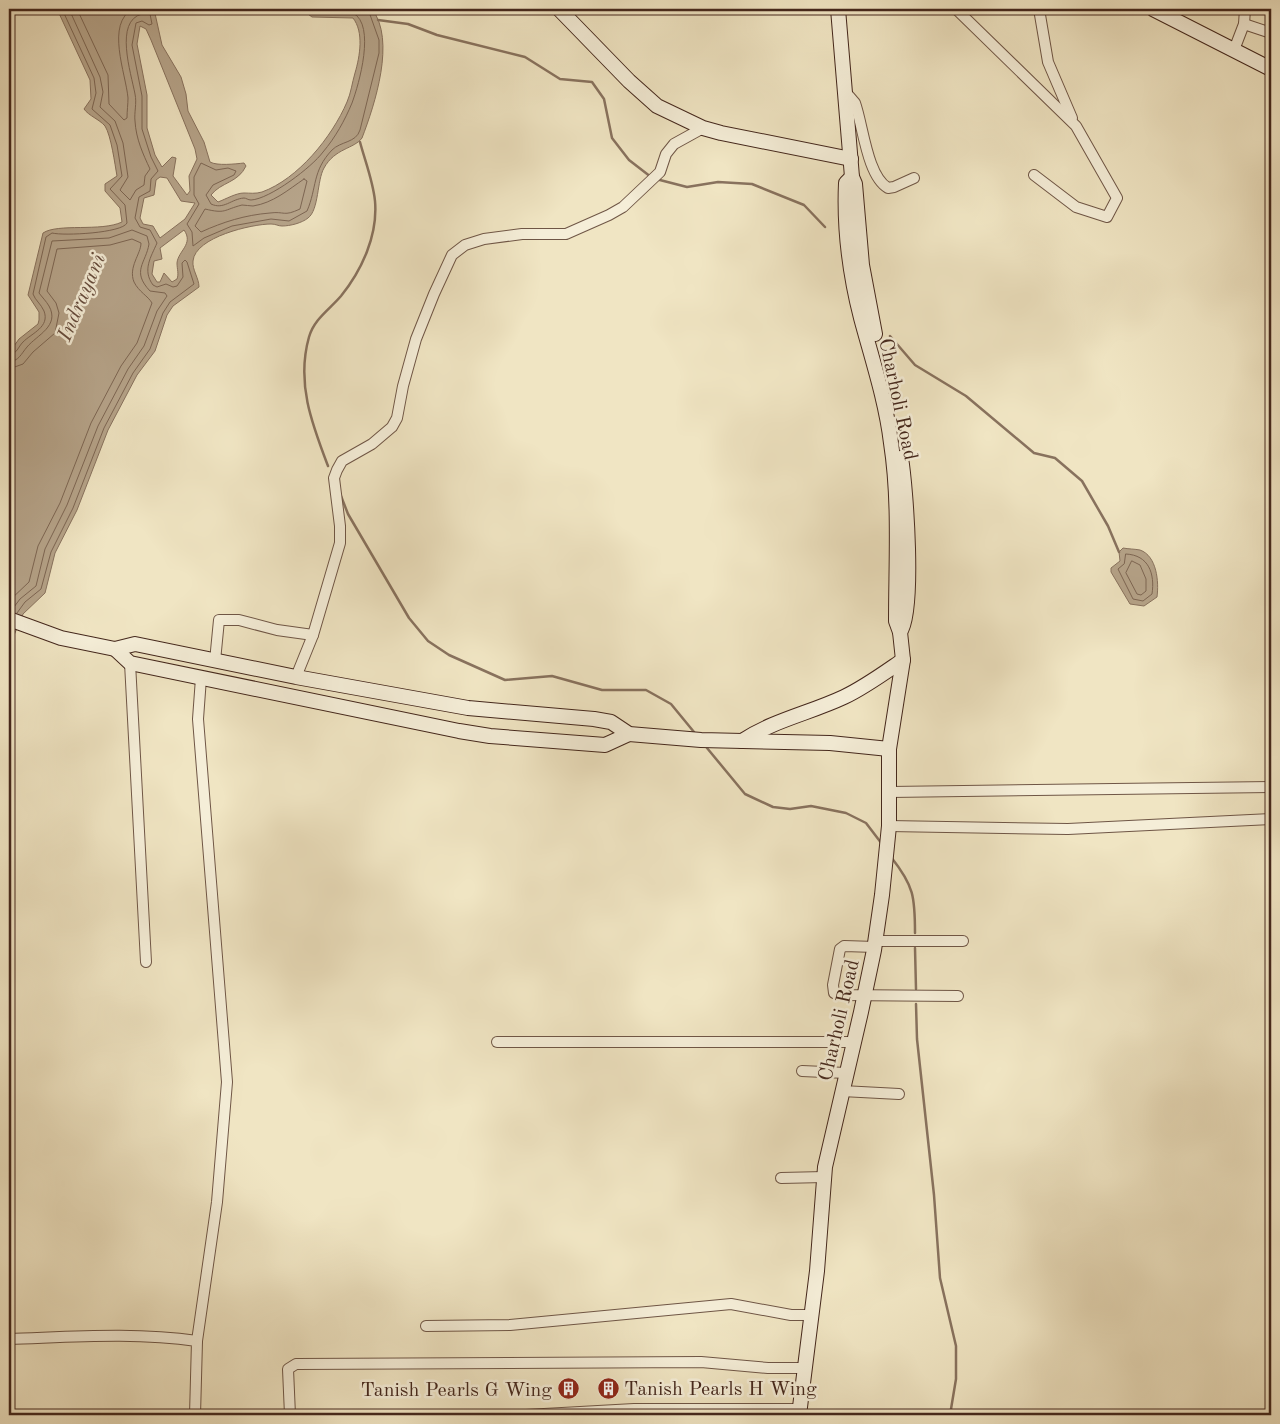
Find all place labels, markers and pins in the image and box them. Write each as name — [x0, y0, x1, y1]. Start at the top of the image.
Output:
building icon: Tanish Pearls H Wing — [596, 1376, 620, 1400]
building icon: Tanish Pearls G Wing — [556, 1377, 580, 1401]
place label: Tanish Pearls H Wing — [624, 1380, 817, 1400]
place label: Tanish Pearls G Wing — [361, 1381, 552, 1401]

